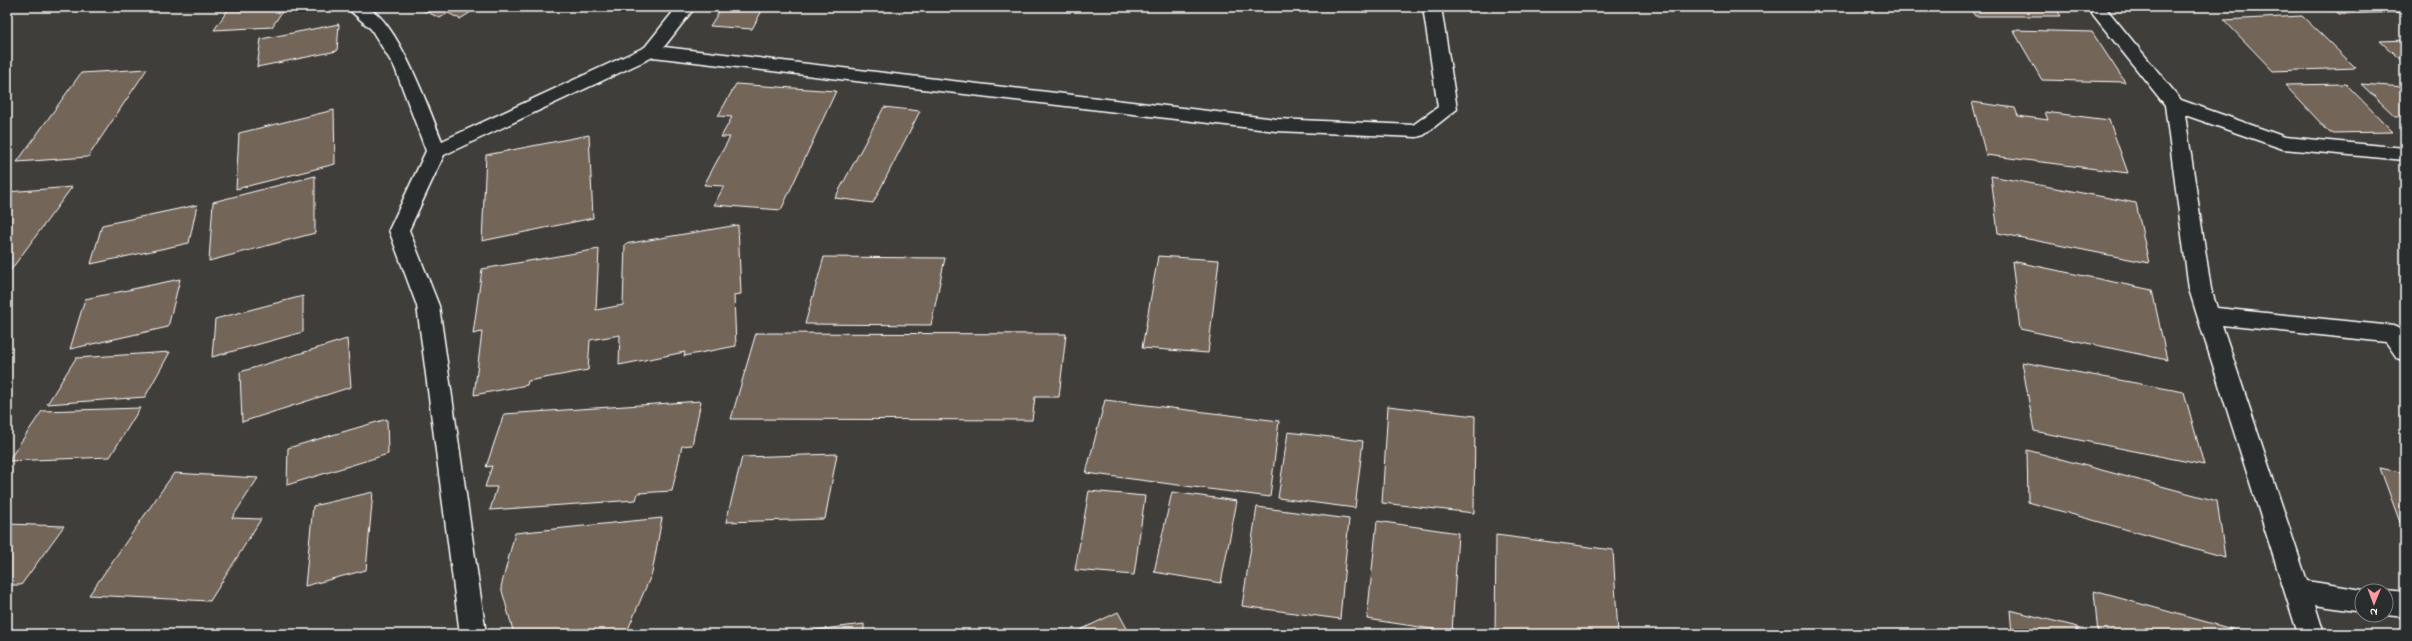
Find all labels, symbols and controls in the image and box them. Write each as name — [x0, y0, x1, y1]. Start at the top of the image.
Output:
north arrow — [2354, 583, 2394, 623]
text: N — [2370, 604, 2378, 620]

